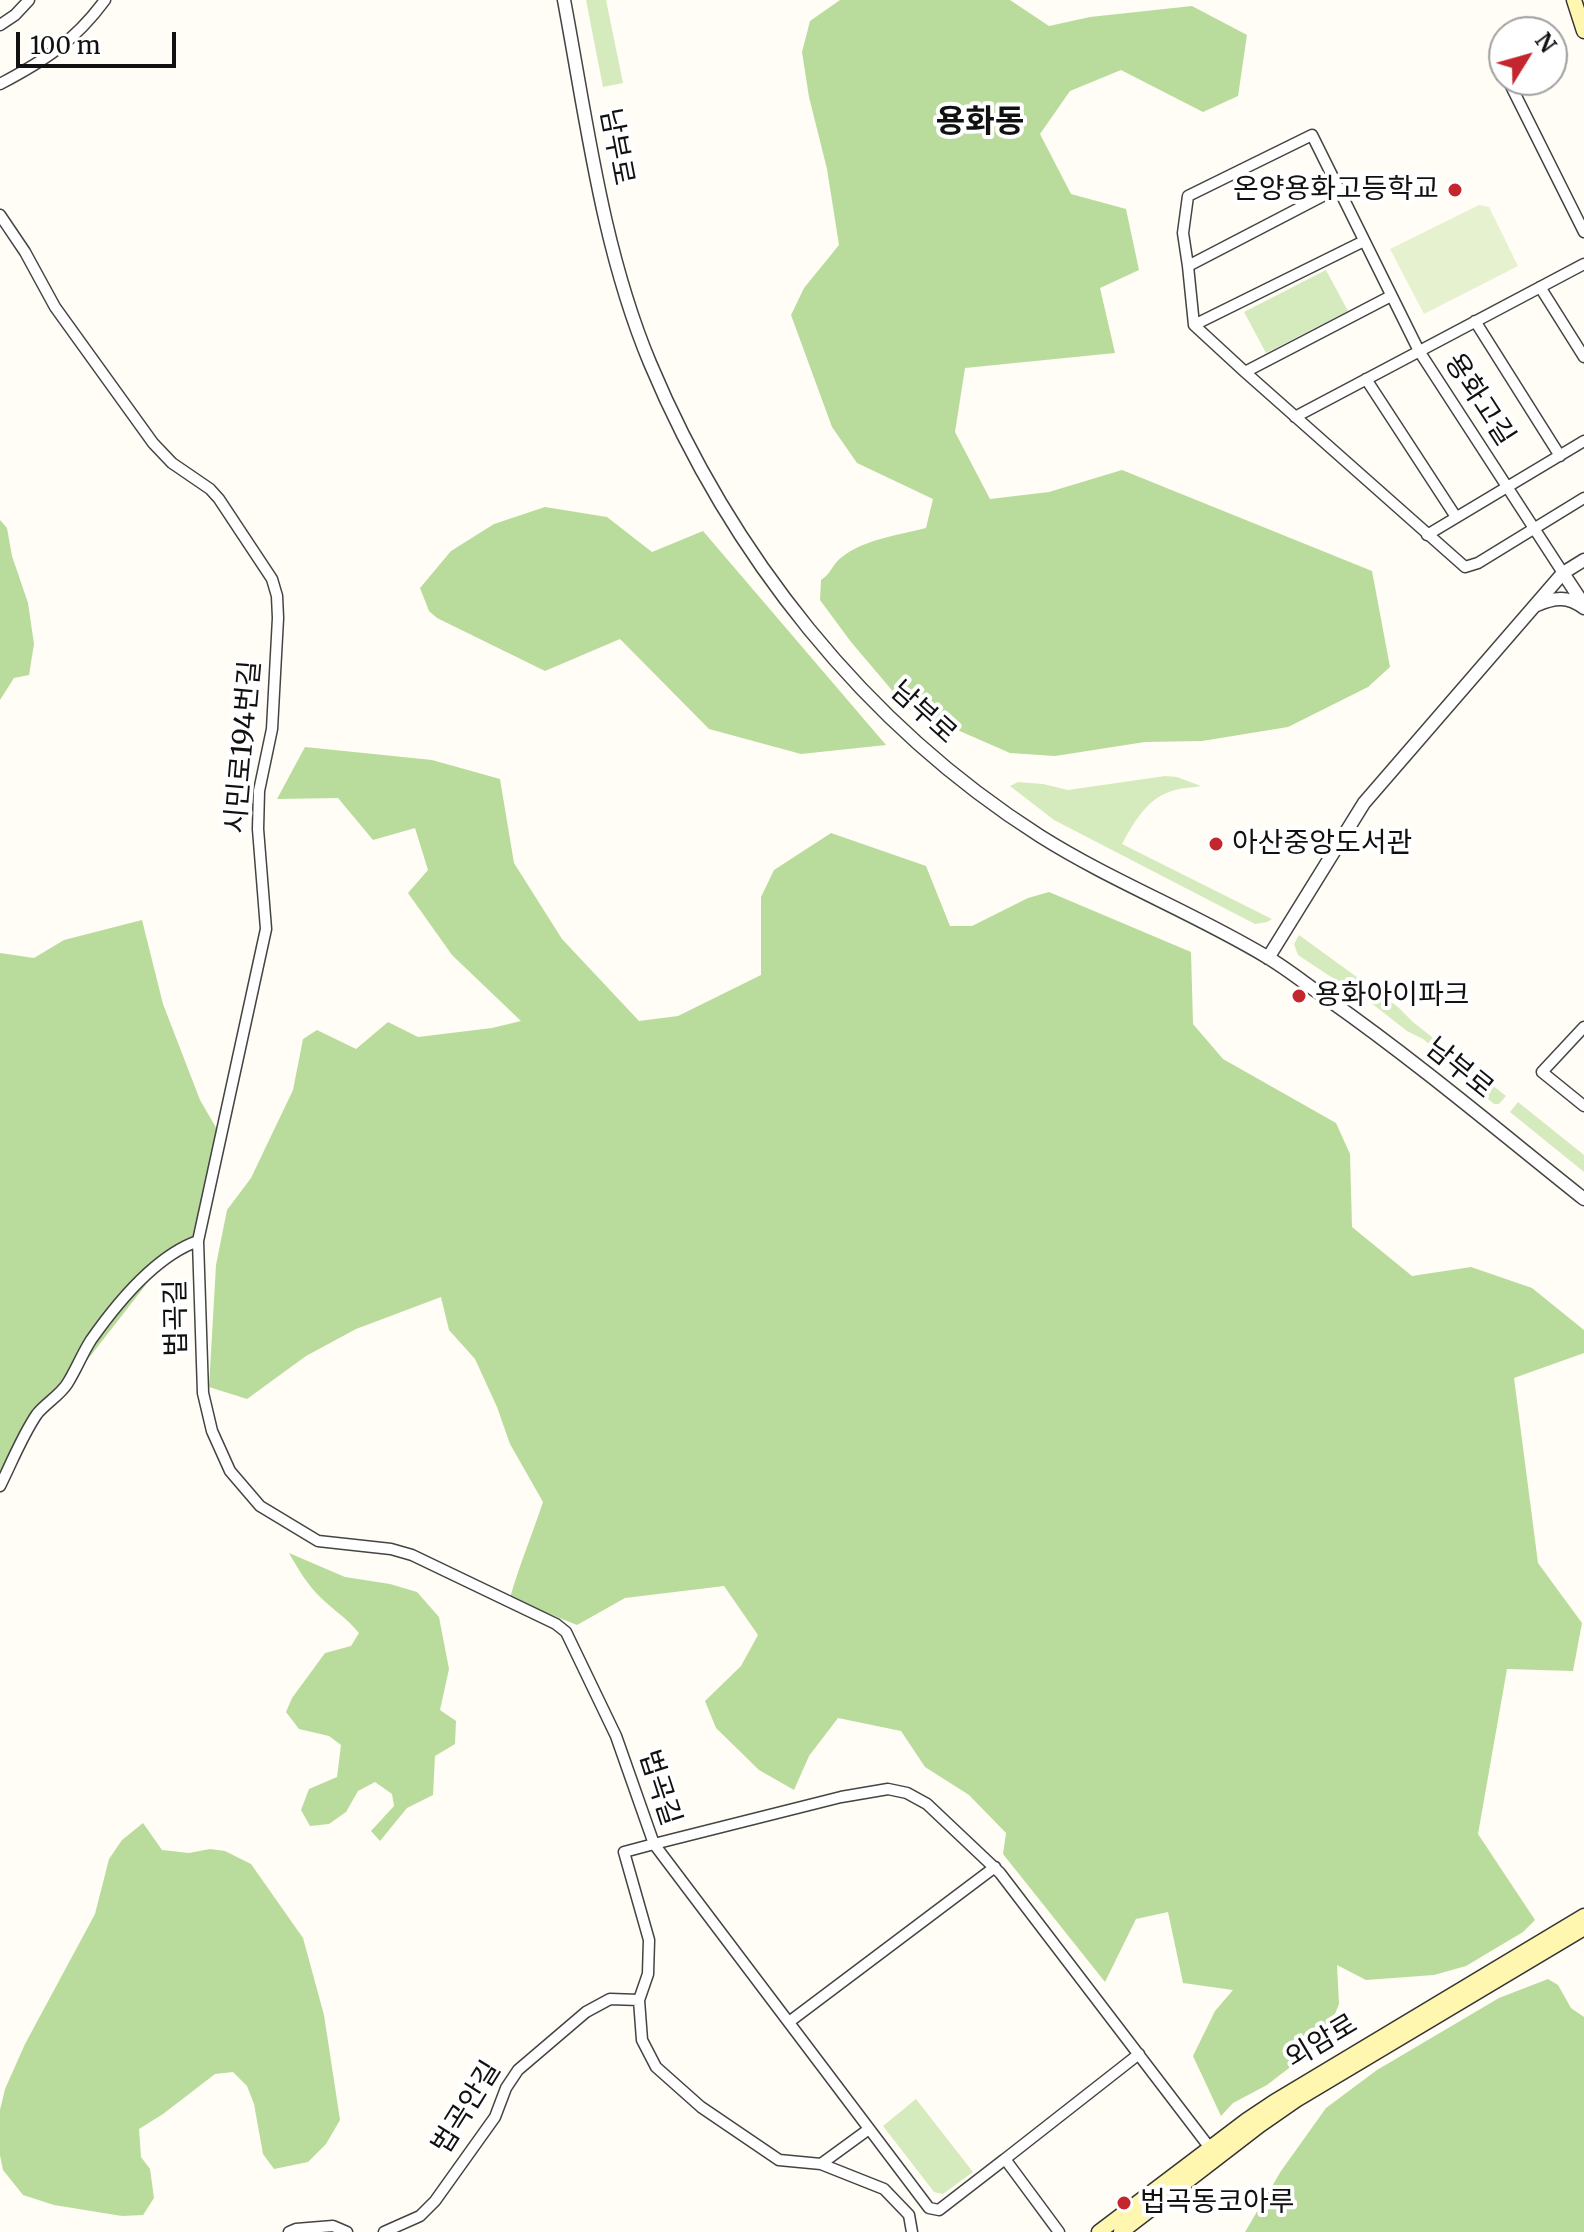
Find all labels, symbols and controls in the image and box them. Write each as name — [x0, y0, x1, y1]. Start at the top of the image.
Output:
scale bar — [20, 16, 180, 66]
north arrow — [1488, 16, 1568, 96]
text: N — [1529, 27, 1562, 58]
text: 100 m — [30, 30, 100, 61]
district label: 용화동 — [936, 104, 1024, 142]
street label: 남부로 — [592, 106, 640, 188]
place label: 온양용화고등학교 — [1233, 173, 1439, 207]
marker: 온양용화고등학교 — [1446, 181, 1464, 199]
street label: 용화고길 — [1437, 348, 1521, 452]
street label: 시민로194번길 — [220, 659, 268, 835]
street label: 남부로 — [883, 675, 963, 751]
place label: 아산중앙도서관 — [1232, 827, 1412, 861]
marker: 아산중앙도서관 — [1207, 835, 1225, 853]
place label: 용화아이파크 — [1315, 979, 1470, 1013]
marker: 용화아이파크 — [1290, 987, 1308, 1005]
street label: 남부로 — [1418, 1032, 1500, 1106]
street label: 법곡길 — [160, 1279, 194, 1357]
street label: 법곡길 — [631, 1746, 687, 1830]
street label: 외암로 — [1280, 2008, 1364, 2076]
street label: 법곡안길 — [425, 2055, 509, 2161]
place label: 법곡동코아루 — [1140, 2186, 1295, 2220]
marker: 법곡동코아루 — [1115, 2194, 1133, 2212]

